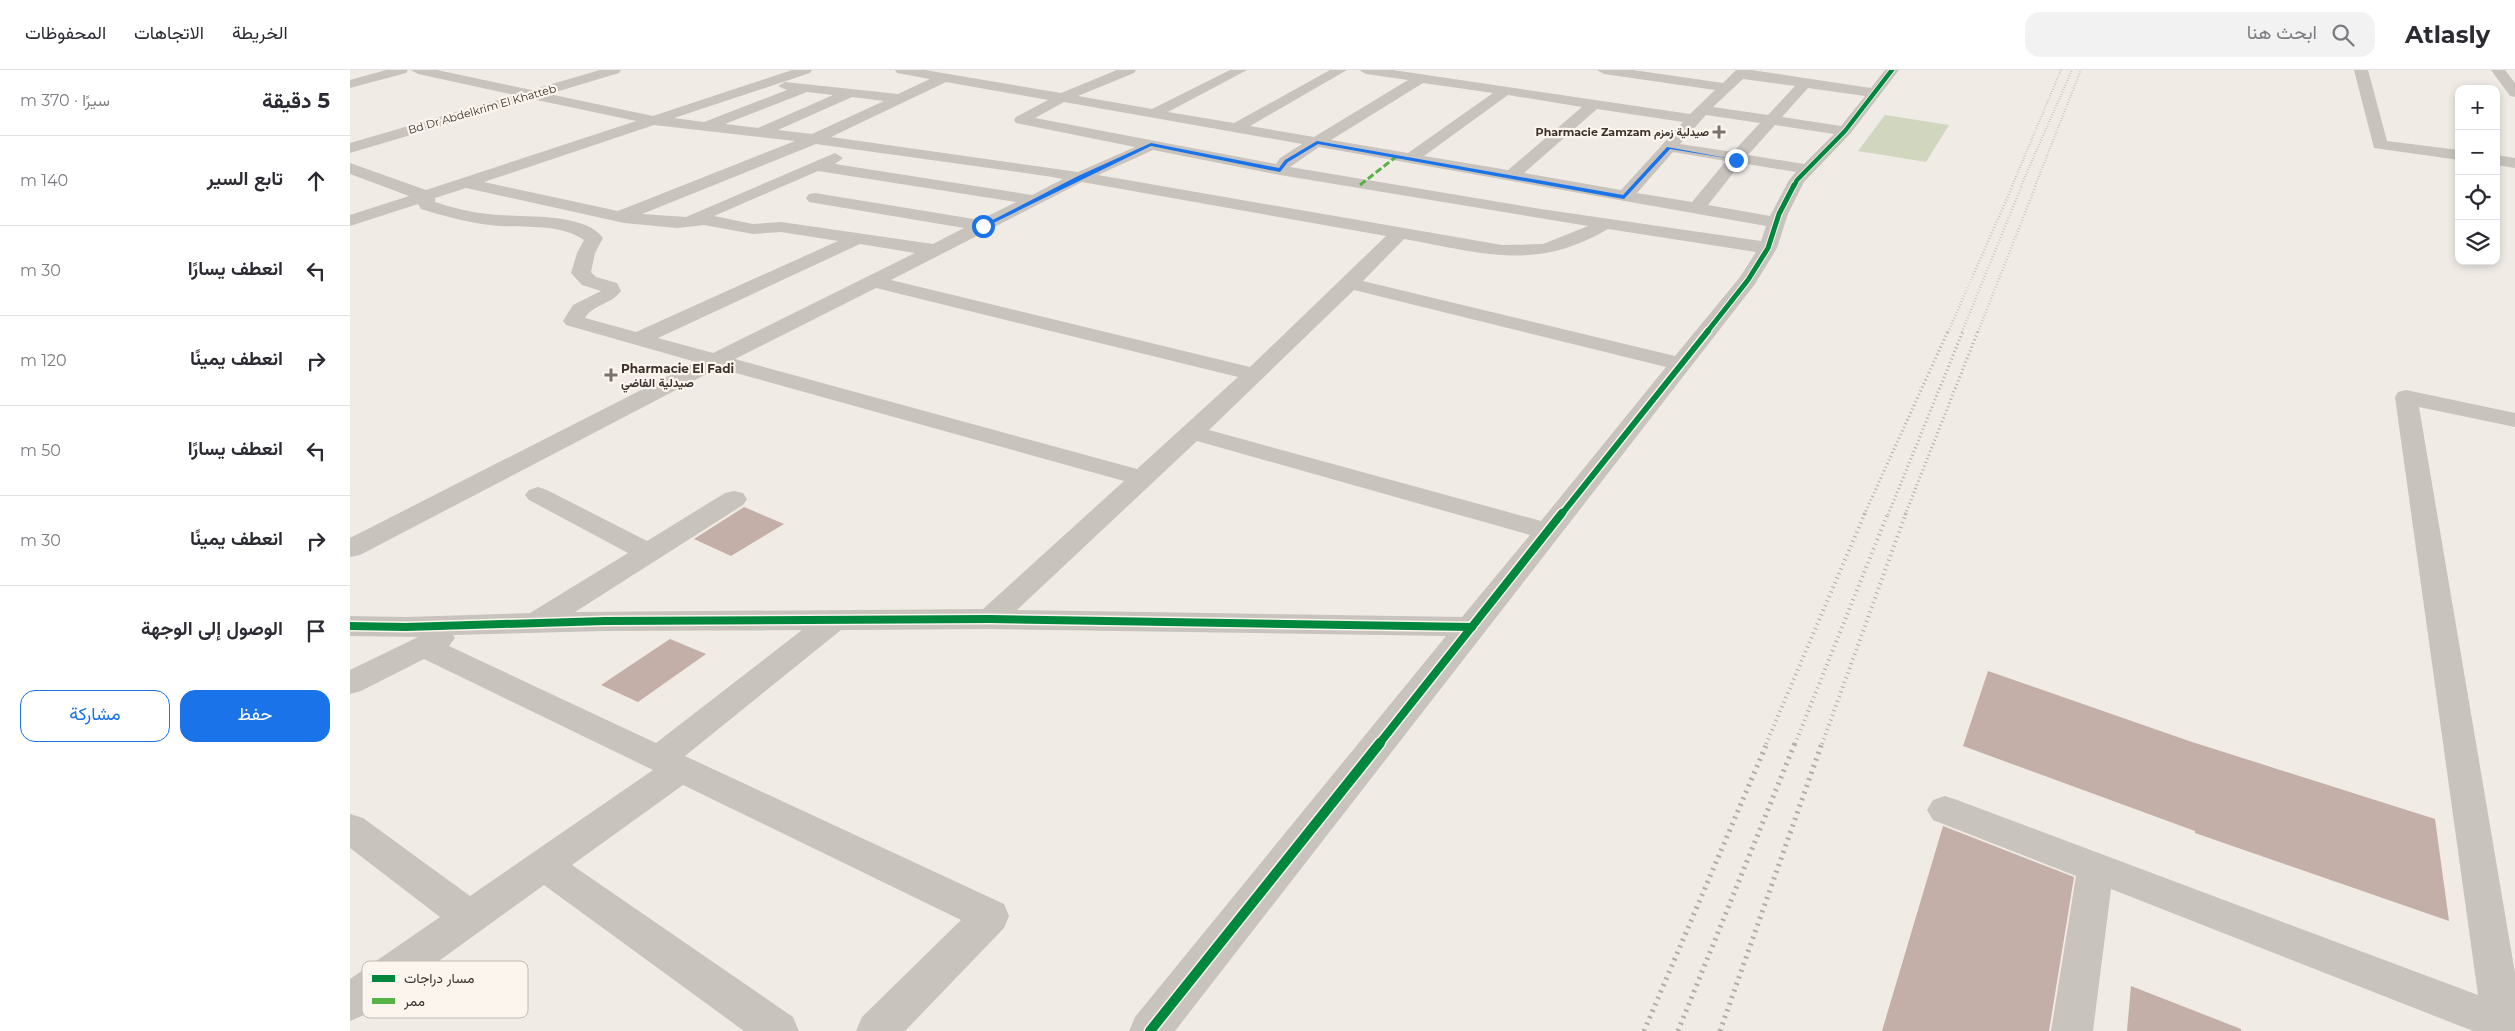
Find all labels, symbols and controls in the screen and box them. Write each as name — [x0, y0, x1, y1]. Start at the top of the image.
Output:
search box — [2025, 12, 2375, 57]
text: Atlasly — [2405, 20, 2490, 49]
text: ابحث هنا — [2247, 21, 2317, 44]
icon: search — [2329, 21, 2357, 49]
text: المحفوظات — [25, 22, 106, 44]
text: الاتجاهات — [134, 22, 204, 44]
text: الخريطة — [232, 22, 288, 44]
street label: Bd Dr Abdelkrim El Khatteb — [406, 81, 558, 137]
map controls — [2455, 85, 2500, 265]
button: + — [2455, 85, 2500, 130]
text: 5 دقيقة — [262, 88, 330, 113]
text: سيرًا · 370 m — [20, 91, 110, 110]
place label: Pharmacie Zamzam صيدلية زمزم — [1536, 125, 1709, 140]
marker: Pharmacie Zamzam صيدلية زمزم — [1713, 126, 1725, 138]
button: − — [2455, 130, 2500, 175]
route end — [1725, 149, 1748, 172]
text: تابع السير — [207, 167, 283, 190]
icon: ahead — [302, 167, 330, 195]
text: 140 m — [20, 171, 68, 190]
button: locate — [2455, 175, 2500, 220]
route start — [972, 215, 995, 238]
button: layers — [2455, 220, 2500, 265]
text: انعطف يسارًا — [188, 257, 283, 280]
icon: left — [302, 257, 330, 285]
text: 30 m — [20, 261, 61, 280]
text: انعطف يمينًا — [190, 347, 283, 370]
icon: right — [302, 347, 330, 375]
text: 120 m — [20, 351, 67, 370]
place label: Pharmacie El Fadi صيدلية الفاضي — [621, 361, 734, 393]
marker: Pharmacie El Fadi صيدلية الفاضي — [605, 369, 617, 381]
text: انعطف يسارًا — [188, 437, 283, 460]
icon: left — [302, 437, 330, 465]
text: 50 m — [20, 441, 61, 460]
text: انعطف يمينًا — [190, 527, 283, 550]
icon: right — [302, 527, 330, 555]
text: 30 m — [20, 531, 61, 550]
text: الوصول إلى الوجهة — [141, 617, 283, 640]
icon: arrive — [302, 617, 330, 645]
button: مشاركة — [20, 690, 170, 742]
button: حفظ — [180, 690, 330, 742]
legend — [362, 961, 528, 1018]
text: مسار دراجات — [404, 969, 474, 987]
text: ممر — [403, 992, 425, 1010]

